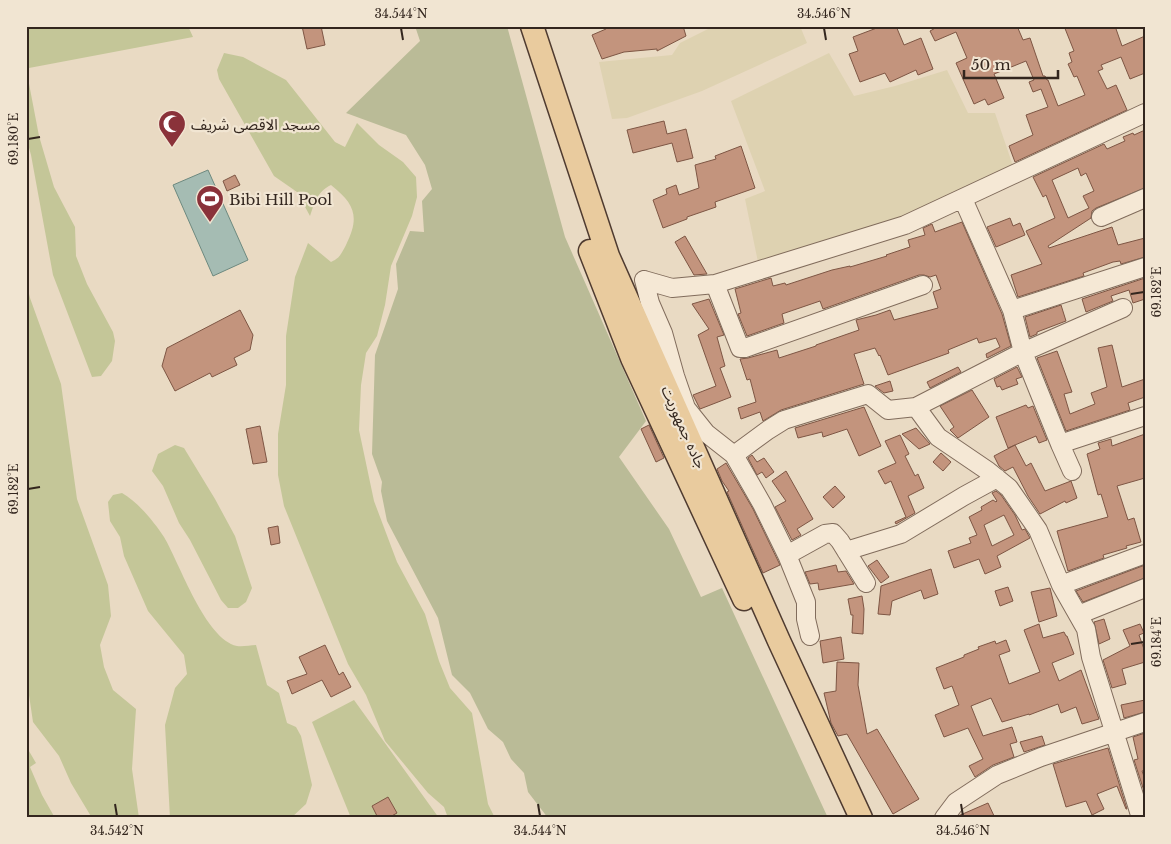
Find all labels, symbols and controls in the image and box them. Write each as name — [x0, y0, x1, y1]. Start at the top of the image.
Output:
text: 34.544°N — [374, 6, 428, 21]
text: 34.546°N — [797, 6, 851, 21]
scale bar — [964, 48, 1057, 80]
text: 50 m — [971, 55, 1011, 74]
mosque icon: مسجد الاقصی شریف — [157, 109, 187, 148]
text: 69.180°E — [6, 113, 21, 165]
place label: مسجد الاقصی شریف — [191, 115, 320, 134]
sports icon: Bibi Hill Pool — [195, 184, 225, 223]
place label: Bibi Hill Pool — [229, 190, 332, 209]
text: 69.182°E — [1149, 266, 1164, 318]
street label: جاده جمهوریت — [657, 383, 711, 472]
text: 69.182°E — [6, 463, 21, 515]
text: 69.184°E — [1149, 616, 1164, 667]
text: 34.542°N — [90, 823, 144, 838]
text: 34.544°N — [513, 823, 567, 838]
text: 34.546°N — [936, 823, 990, 838]

